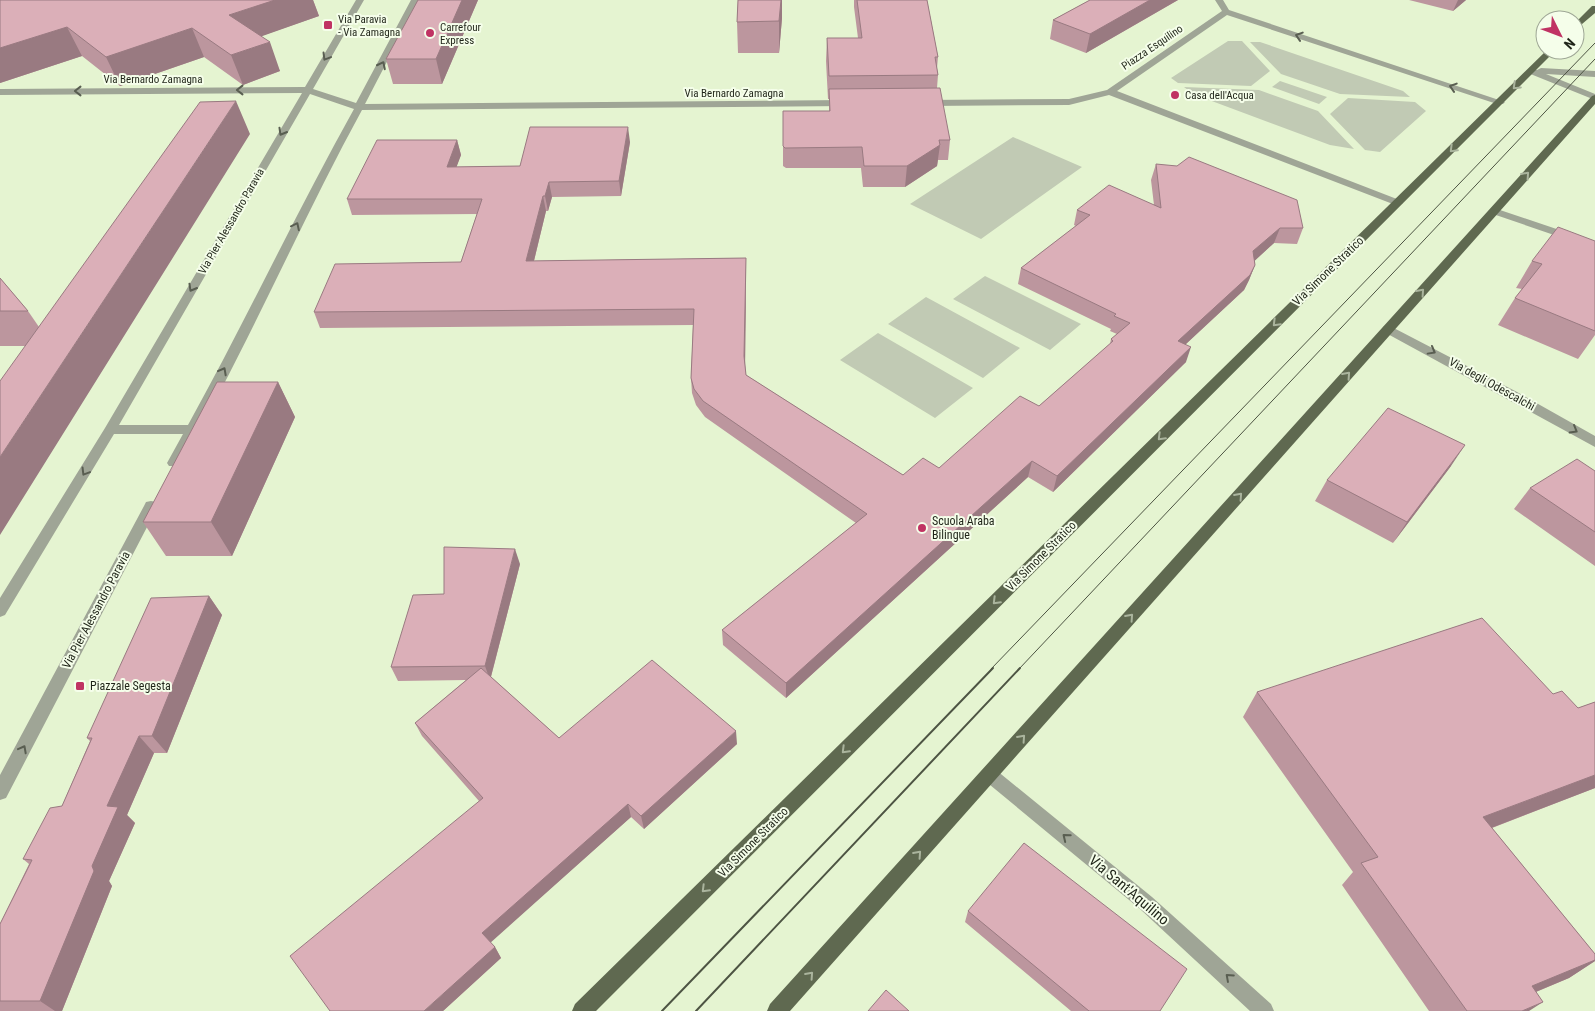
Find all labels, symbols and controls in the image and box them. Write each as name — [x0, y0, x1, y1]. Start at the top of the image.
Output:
north arrow — [1535, 10, 1585, 60]
place label: Via Paravia - Via Zamagna — [338, 13, 400, 39]
marker: Via Paravia - Via Zamagna — [322, 19, 334, 31]
place label: Carrefour Express — [440, 21, 482, 47]
street label: Piazza Esquilino — [1119, 22, 1186, 73]
marker: Carrefour Express — [424, 27, 436, 39]
one-way arrow — [1295, 32, 1304, 42]
text: N — [1561, 35, 1578, 52]
one-way arrow — [322, 51, 332, 60]
one-way arrow — [376, 61, 386, 70]
street label: Via Bernardo Zamagna — [104, 73, 202, 86]
one-way arrow — [1512, 81, 1521, 90]
one-way arrow — [1450, 83, 1458, 93]
one-way arrow — [236, 85, 244, 95]
one-way arrow — [74, 86, 82, 96]
street label: Via Bernardo Zamagna — [685, 87, 783, 100]
marker: Casa dell'Acqua — [1169, 89, 1181, 101]
place label: Casa dell'Acqua — [1185, 89, 1254, 102]
one-way arrow — [279, 127, 289, 136]
one-way arrow — [1450, 143, 1459, 152]
street label: Via Pier Alessandro Paravia — [196, 166, 267, 276]
one-way arrow — [1521, 171, 1530, 180]
one-way arrow — [290, 222, 301, 231]
street label: Via Simone Stratico — [1290, 234, 1366, 308]
one-way arrow — [189, 282, 199, 291]
one-way arrow — [1415, 289, 1424, 298]
one-way arrow — [1273, 317, 1282, 326]
one-way arrow — [1426, 345, 1435, 355]
street label: Via degli Odescalchi — [1447, 355, 1537, 413]
one-way arrow — [217, 367, 227, 376]
one-way arrow — [1341, 371, 1350, 380]
one-way arrow — [1568, 424, 1577, 434]
one-way arrow — [1157, 431, 1166, 440]
one-way arrow — [81, 466, 91, 475]
one-way arrow — [1233, 493, 1241, 502]
place label: Scuola Araba Bilingue — [932, 514, 995, 542]
street label: Via Simone Stratico — [1003, 518, 1079, 594]
marker: Scuola Araba Bilingue — [916, 522, 928, 534]
street label: Via Pier Alessandro Paravia — [59, 549, 133, 671]
one-way arrow — [992, 595, 1001, 604]
one-way arrow — [1125, 614, 1134, 623]
place label: Piazzale Segesta — [90, 679, 171, 693]
marker: Piazzale Segesta — [74, 680, 86, 692]
one-way arrow — [1016, 735, 1025, 744]
one-way arrow — [842, 744, 851, 753]
one-way arrow — [17, 745, 27, 754]
street label: Via Simone Stratico — [715, 804, 791, 880]
one-way arrow — [1062, 834, 1071, 843]
one-way arrow — [912, 850, 921, 859]
street label: Via Sant'Aquilino — [1085, 851, 1173, 929]
one-way arrow — [702, 883, 711, 892]
one-way arrow — [804, 971, 813, 980]
one-way arrow — [1225, 974, 1234, 983]

